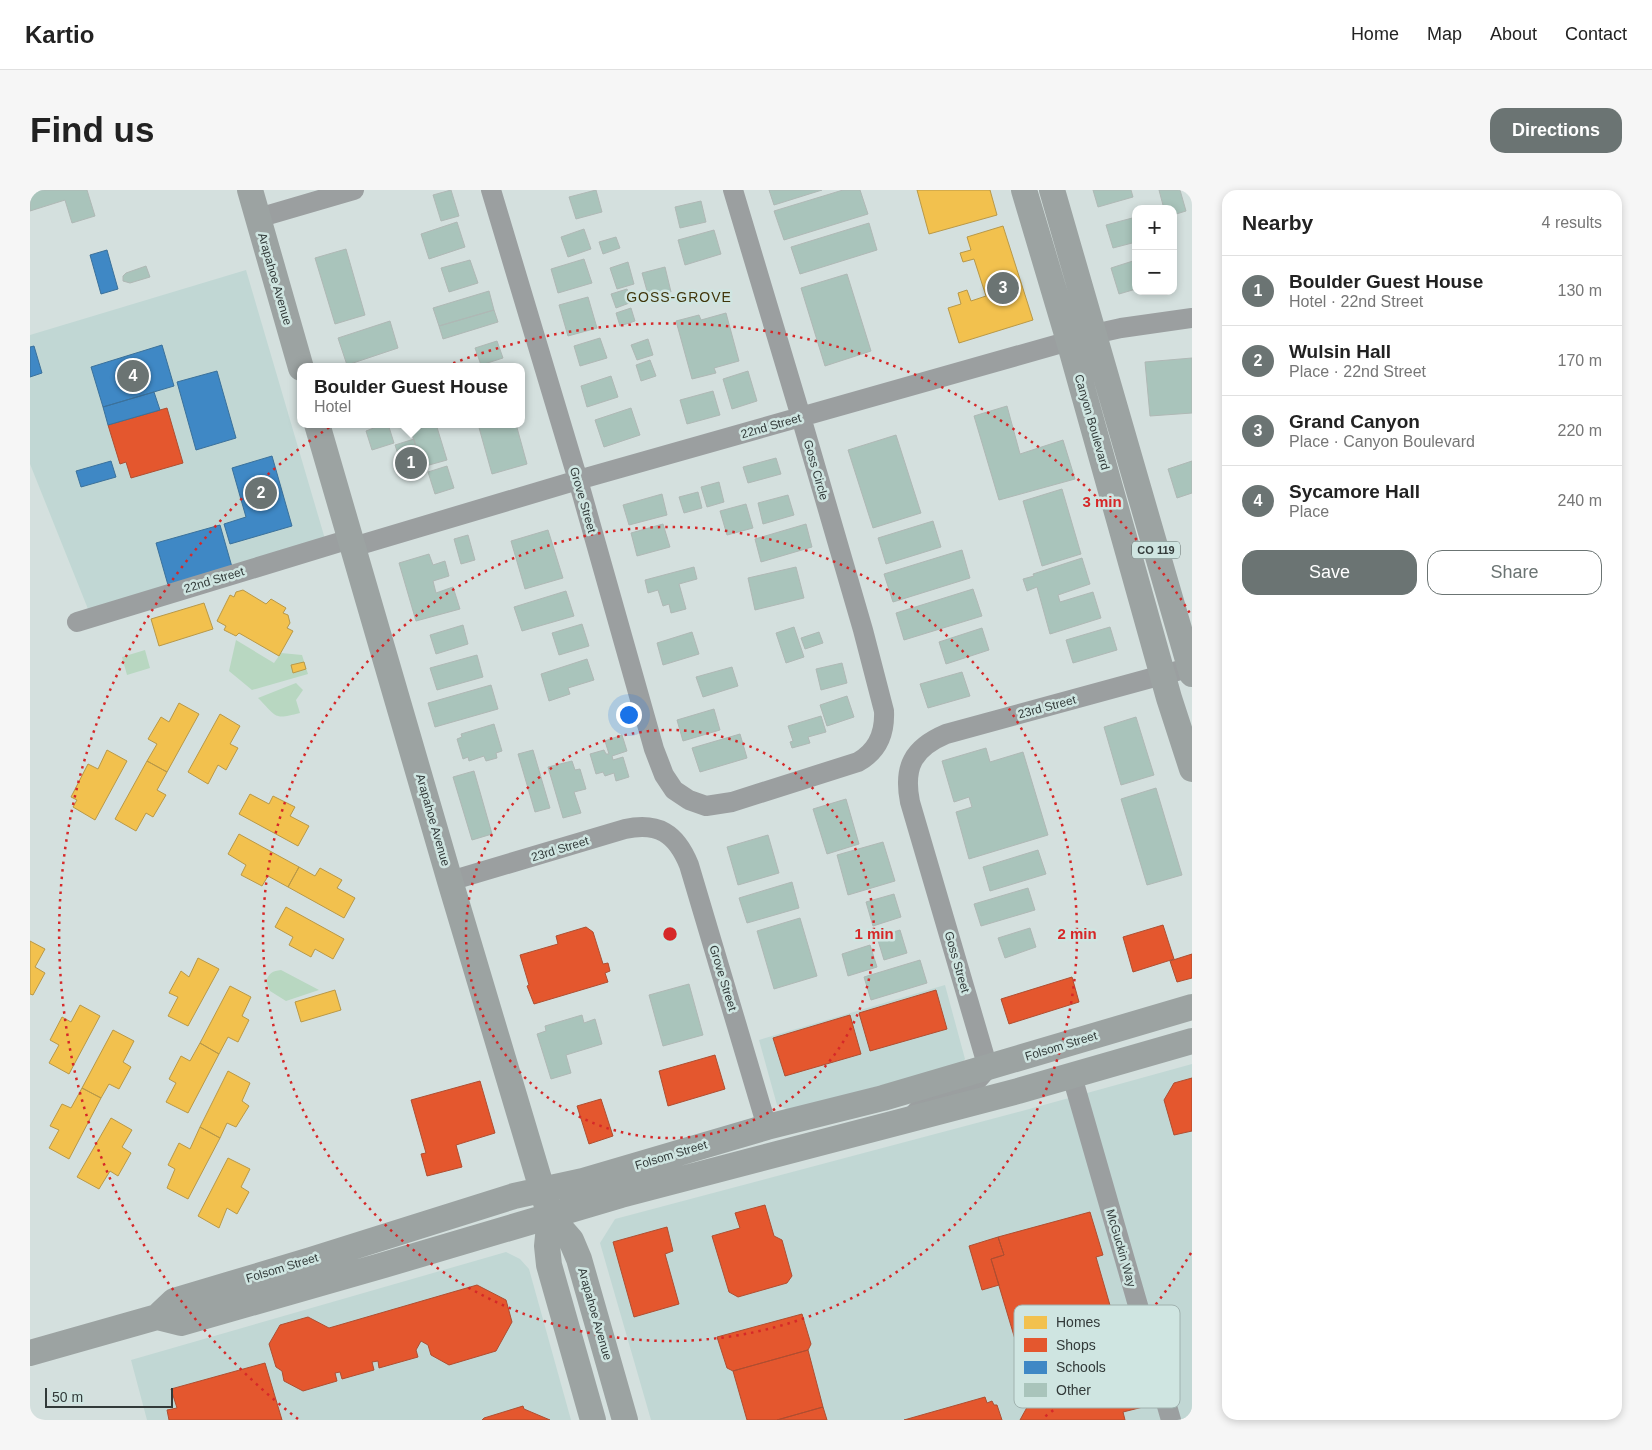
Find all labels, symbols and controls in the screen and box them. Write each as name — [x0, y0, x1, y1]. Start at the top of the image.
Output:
text: Kartio — [25, 21, 94, 48]
text: Home — [1351, 24, 1399, 44]
text: Map — [1427, 24, 1462, 44]
text: About — [1490, 24, 1537, 44]
text: Contact — [1565, 24, 1627, 44]
button: Directions — [1490, 108, 1622, 153]
text: Find us — [30, 110, 154, 149]
map controls — [1132, 205, 1177, 295]
button: + — [1132, 205, 1177, 250]
text: Nearby — [1242, 211, 1313, 234]
text: 4 results — [1542, 214, 1602, 231]
street label: Arapahoe Avenue — [255, 231, 295, 327]
button: − — [1132, 250, 1177, 295]
pin: 3 — [987, 269, 1019, 307]
text: Boulder Guest House — [1289, 271, 1483, 292]
text: 1 — [1254, 282, 1262, 299]
text: 130 m — [1558, 282, 1602, 299]
district label: GOSS-GROVE — [626, 289, 732, 305]
text: Hotel · 22nd Street — [1289, 293, 1423, 310]
text: Wulsin Hall — [1289, 341, 1391, 362]
text: 2 — [1254, 352, 1262, 369]
text: 170 m — [1558, 352, 1602, 369]
pin: 4 — [117, 357, 149, 395]
popup — [297, 363, 525, 428]
text: Place · 22nd Street — [1289, 363, 1426, 380]
street label: Canyon Boulevard — [1072, 373, 1112, 471]
text: Boulder Guest House — [314, 376, 508, 397]
text: Hotel — [314, 398, 351, 415]
street label: 22nd Street — [739, 411, 803, 441]
text: Grand Canyon — [1289, 411, 1420, 432]
text: 3 — [1254, 422, 1262, 439]
text: 220 m — [1558, 422, 1602, 439]
text: Place · Canyon Boulevard — [1289, 433, 1475, 450]
street label: Goss Circle — [801, 438, 831, 502]
pin: 1 — [395, 444, 427, 482]
street label: Grove Street — [567, 465, 599, 535]
pin: 2 — [245, 474, 277, 512]
text: Sycamore Hall — [1289, 481, 1420, 502]
text: 4 — [1254, 492, 1262, 509]
text: 240 m — [1558, 492, 1602, 509]
text: 3 min — [1082, 493, 1122, 510]
text: Place — [1289, 503, 1329, 520]
road number: CO 119 — [1132, 542, 1180, 558]
button: Save — [1242, 550, 1417, 595]
button: Share — [1427, 550, 1602, 595]
street label: 22nd Street — [182, 564, 246, 596]
street label: 23rd Street — [1017, 692, 1078, 721]
your location — [616, 702, 642, 728]
street label: Arapahoe Avenue — [413, 772, 453, 868]
street label: 23rd Street — [530, 833, 591, 864]
centre of rings — [661, 925, 679, 943]
text: 1 min — [854, 925, 894, 942]
text: 2 min — [1057, 925, 1097, 942]
street label: Goss Street — [942, 930, 973, 995]
street label: Grove Street — [706, 943, 740, 1013]
street label: Folsom Street — [1023, 1028, 1099, 1064]
street label: Folsom Street — [633, 1137, 709, 1173]
street label: McGuckin Way — [1103, 1208, 1139, 1288]
street label: Folsom Street — [244, 1250, 320, 1286]
street label: Arapahoe Avenue — [575, 1266, 615, 1362]
legend — [1014, 1305, 1180, 1408]
text: Homes — [1056, 1314, 1100, 1330]
text: Shops — [1056, 1337, 1096, 1353]
text: Schools — [1056, 1359, 1106, 1375]
text: Other — [1056, 1382, 1091, 1398]
scale bar — [45, 1385, 172, 1408]
text: 50 m — [52, 1389, 83, 1405]

